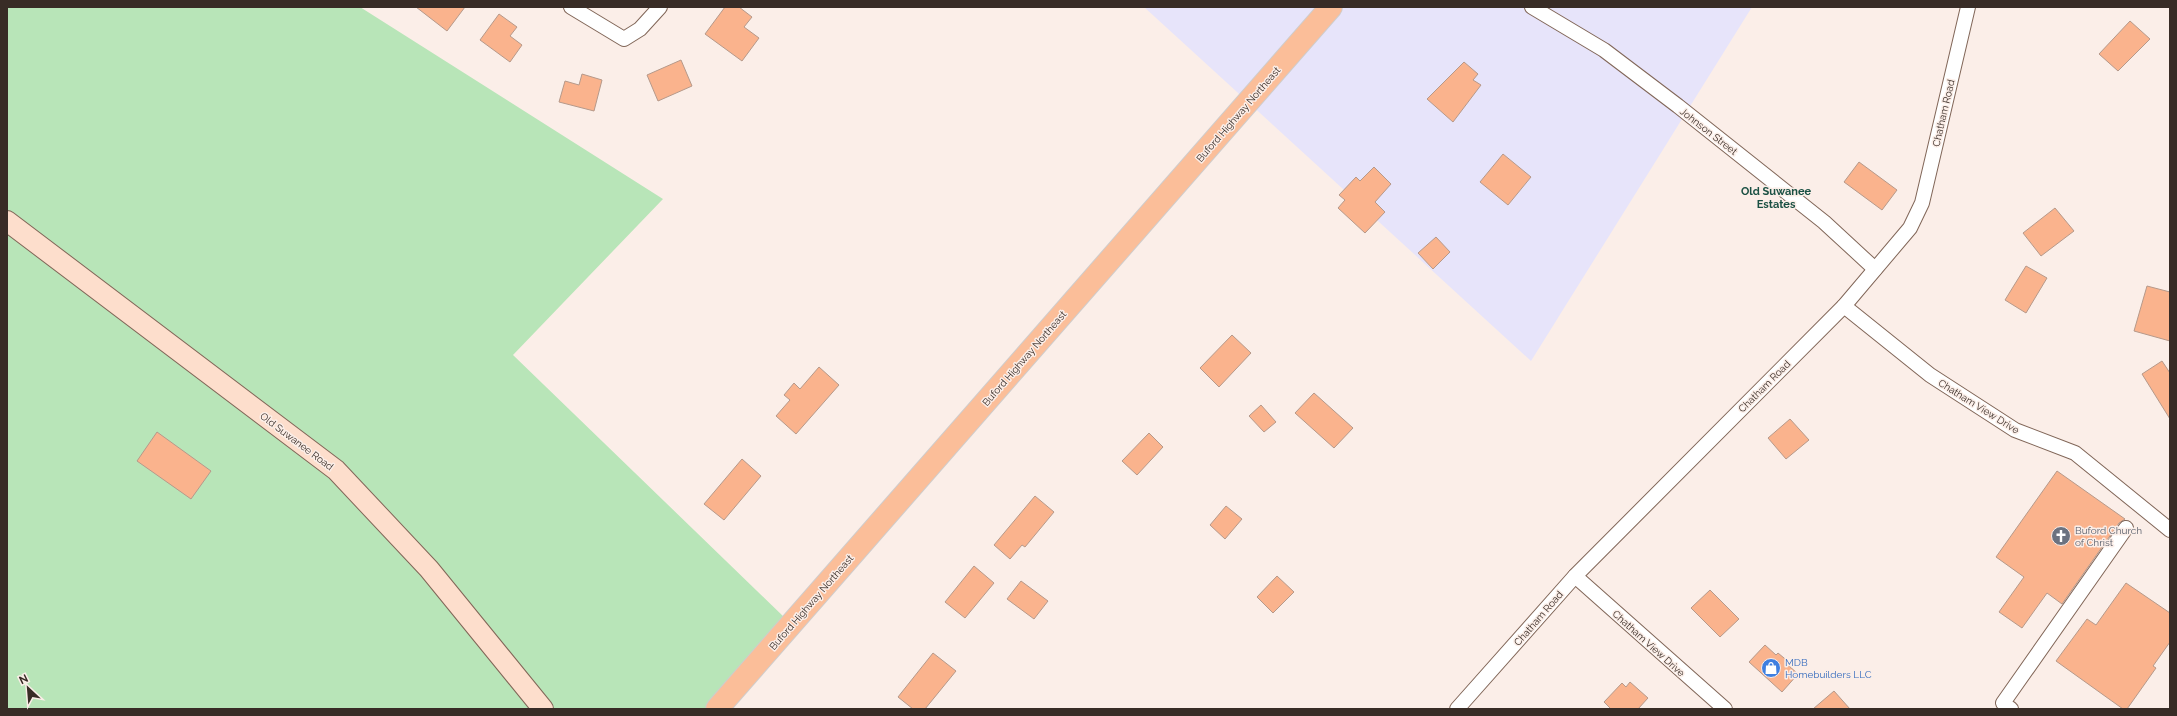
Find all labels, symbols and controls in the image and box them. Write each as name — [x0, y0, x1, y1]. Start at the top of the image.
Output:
street label: Buford Highway Northeast — [1194, 64, 1283, 164]
street label: Chatham Road — [1930, 79, 1957, 148]
street label: Johnson Street — [1678, 106, 1740, 157]
district label: Old Suwanee Estates — [1741, 185, 1812, 211]
street label: Buford Highway Northeast — [980, 308, 1069, 408]
street label: Chatham Road — [1736, 358, 1792, 414]
street label: Chatham View Drive — [1936, 377, 2021, 436]
street label: Old Suwanee Road — [258, 410, 335, 472]
church icon: Buford Church of Christ — [2050, 525, 2072, 547]
place label: Buford Church of Christ — [2075, 525, 2142, 548]
street label: Buford Highway Northeast — [767, 552, 856, 652]
street label: Chatham Road — [1512, 589, 1565, 648]
street label: Chatham View Drive — [1610, 608, 1687, 679]
shop icon: MDB Homebuilders LLC — [1760, 657, 1782, 679]
place label: MDB Homebuilders LLC — [1785, 657, 1872, 680]
north arrow — [8, 668, 48, 708]
text: N — [17, 672, 30, 687]

